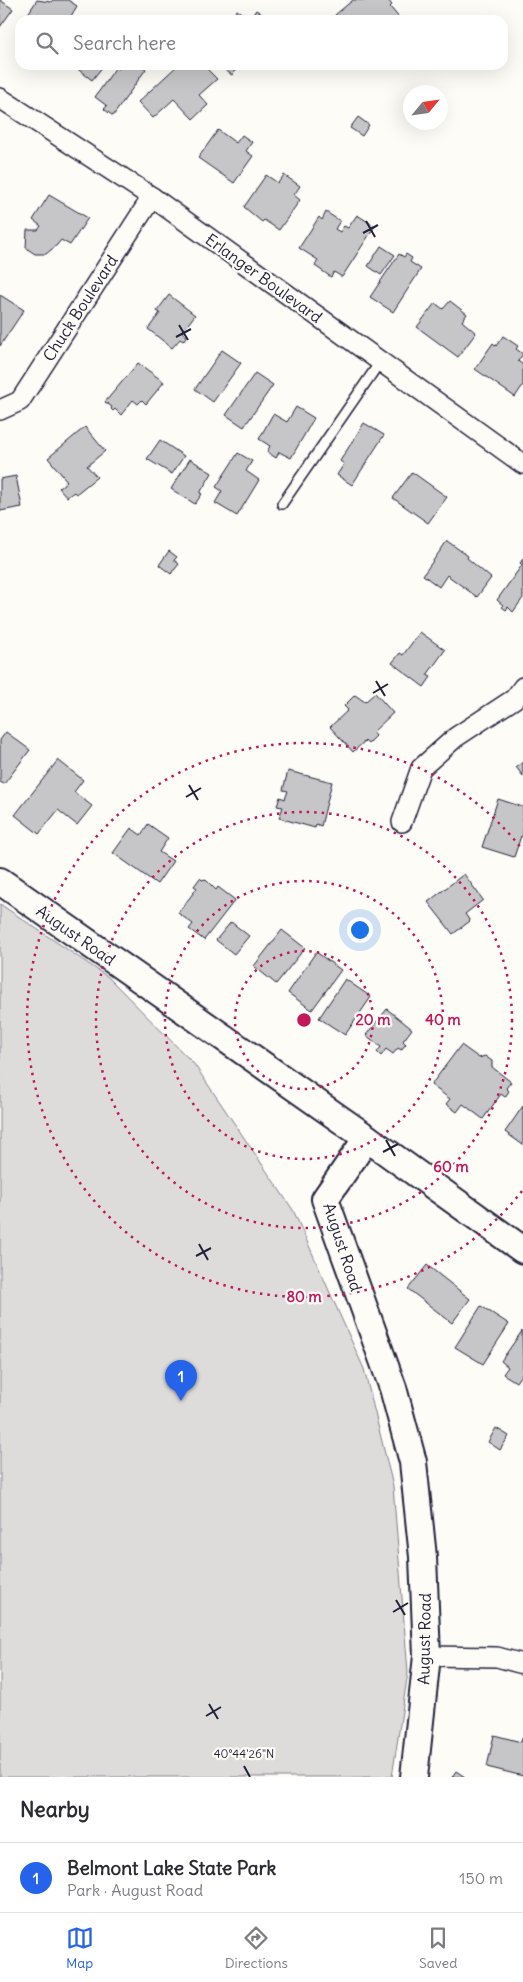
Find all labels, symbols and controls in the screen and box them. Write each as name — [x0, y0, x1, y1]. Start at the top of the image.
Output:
search box — [15, 15, 508, 70]
icon: search — [33, 29, 61, 57]
text: Search here — [73, 31, 176, 55]
north arrow — [403, 85, 448, 130]
street label: Erlanger Boulevard — [202, 229, 326, 327]
street label: Chuck Boulevard — [38, 251, 122, 365]
street label: August Road — [33, 900, 119, 970]
your location — [347, 917, 373, 943]
text: 20 m — [356, 1010, 390, 1029]
text: 40 m — [425, 1010, 461, 1029]
centre of rings — [295, 1011, 313, 1029]
text: 60 m — [433, 1157, 469, 1176]
street label: August Road — [319, 1200, 367, 1294]
text: 80 m — [286, 1287, 322, 1306]
pin: 1 — [165, 1360, 197, 1401]
street label: August Road — [413, 1593, 435, 1685]
text: 40°44'26"N — [214, 1746, 274, 1761]
text: Nearby — [20, 1796, 90, 1823]
text: Belmont Lake State Park — [67, 1856, 276, 1880]
text: 1 — [33, 1868, 39, 1888]
text: 150 m — [459, 1868, 503, 1888]
text: Park · August Road — [67, 1880, 203, 1900]
tab: Map — [66, 1924, 94, 1972]
tab: Directions — [225, 1924, 288, 1972]
tab: Saved — [419, 1924, 457, 1972]

